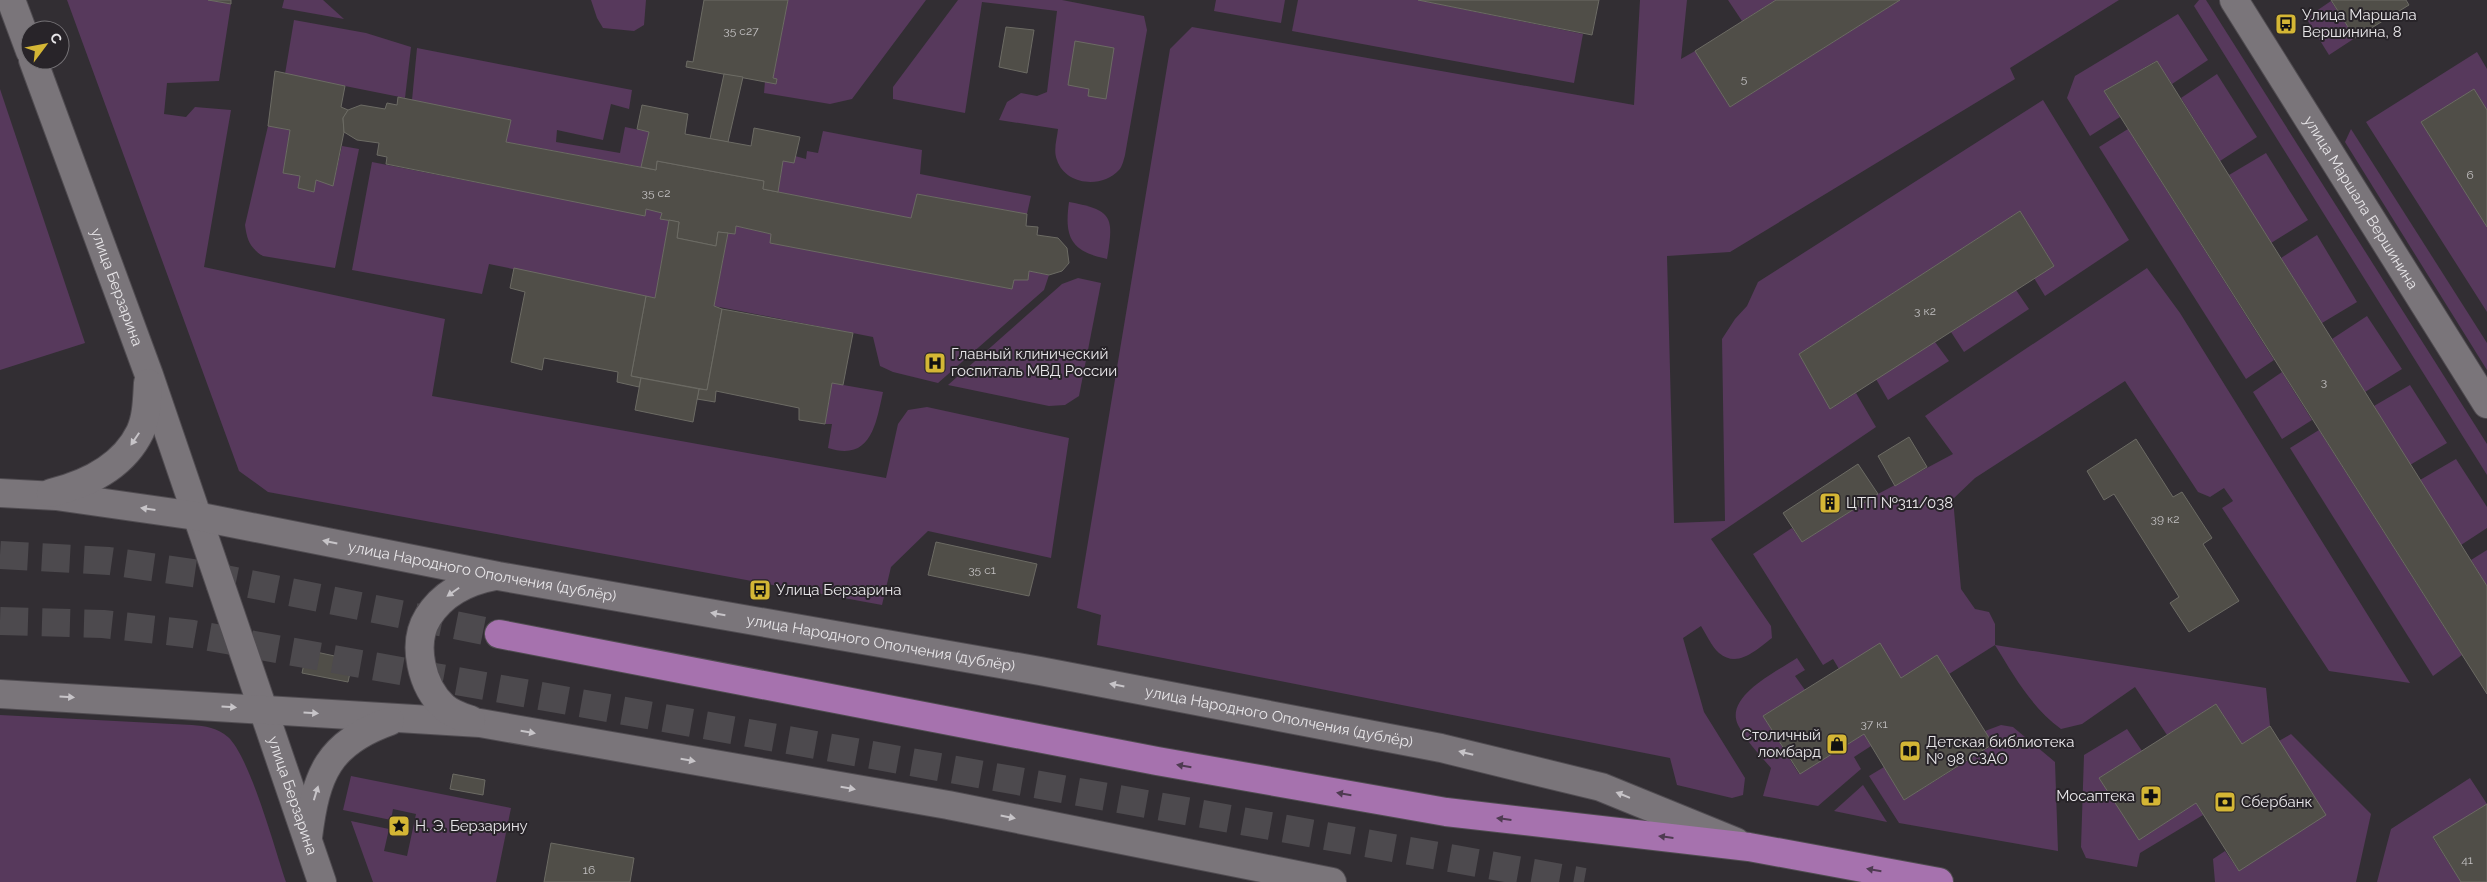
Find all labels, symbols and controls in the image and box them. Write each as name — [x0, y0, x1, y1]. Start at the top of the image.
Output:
place label: Улица Маршала Вершинина, 8 — [2302, 6, 2417, 41]
bus stop icon: Улица Маршала Вершинина, 8 — [2274, 12, 2298, 36]
north arrow — [20, 20, 70, 70]
house number: 35 с27 — [723, 24, 759, 38]
text: С — [47, 30, 66, 47]
house number: 5 — [1741, 72, 1748, 86]
street label: улица Маршала Вершинина — [2300, 113, 2422, 293]
house number: 6 — [2466, 168, 2474, 182]
house number: 35 с2 — [642, 186, 670, 200]
street label: улица Берзарина — [87, 226, 147, 349]
house number: 3 к2 — [1914, 304, 1936, 318]
place label: Главный клинический госпиталь МВД России — [951, 345, 1117, 380]
hospital icon: Главный клинический госпиталь МВД России — [923, 351, 947, 375]
house number: 3 — [2321, 375, 2327, 389]
one-way arrow — [130, 432, 140, 445]
building icon: ЦТП №311/038 — [1818, 491, 1842, 515]
place label: ЦТП №311/038 — [1846, 494, 1953, 512]
one-way arrow — [140, 505, 156, 513]
house number: 39 к2 — [2151, 512, 2180, 526]
one-way arrow — [322, 537, 338, 545]
street label: улица Народного Ополчения (дублёр) — [347, 537, 618, 606]
house number: 35 с1 — [968, 563, 996, 577]
bus stop icon: Улица Берзарина — [748, 578, 772, 602]
place label: Улица Берзарина — [776, 581, 901, 599]
one-way arrow — [446, 588, 460, 597]
one-way arrow — [710, 610, 726, 618]
street label: улица Народного Ополчения (дублёр) — [745, 611, 1016, 675]
one-way arrow — [1109, 681, 1125, 689]
street label: улица Народного Ополчения (дублёр) — [1144, 682, 1414, 751]
one-way arrow — [59, 693, 75, 701]
one-way arrow — [222, 704, 238, 712]
one-way arrow — [303, 709, 319, 717]
house number: 37 к1 — [1860, 717, 1888, 731]
place label: Столичный ломбард — [1742, 726, 1821, 761]
one-way arrow — [520, 728, 536, 736]
shop icon: Столичный ломбард — [1825, 732, 1849, 756]
place label: Детская библиотека № 98 СЗАО — [1926, 733, 2074, 768]
street label: улица Берзарина — [264, 734, 321, 857]
library icon: Детская библиотека № 98 СЗАО — [1898, 739, 1922, 763]
one-way arrow — [1458, 749, 1473, 757]
one-way arrow — [680, 756, 696, 764]
one-way arrow — [1175, 761, 1191, 769]
one-way arrow — [841, 784, 857, 792]
pharmacy icon: Мосаптека — [2139, 784, 2163, 808]
one-way arrow — [313, 785, 321, 800]
place label: Мосаптека — [2056, 787, 2135, 805]
one-way arrow — [1336, 790, 1351, 798]
bank icon: Сбербанк — [2213, 790, 2237, 814]
one-way arrow — [1616, 791, 1630, 799]
place label: Сбербанк — [2241, 793, 2312, 811]
place icon: Н. Э. Берзарину — [387, 814, 411, 838]
one-way arrow — [1000, 814, 1016, 822]
one-way arrow — [1496, 815, 1512, 823]
place label: Н. Э. Берзарину — [415, 817, 528, 835]
one-way arrow — [1657, 833, 1673, 841]
house number: 41 — [2461, 853, 2473, 867]
house number: 16 — [583, 863, 595, 877]
one-way arrow — [1866, 866, 1881, 874]

